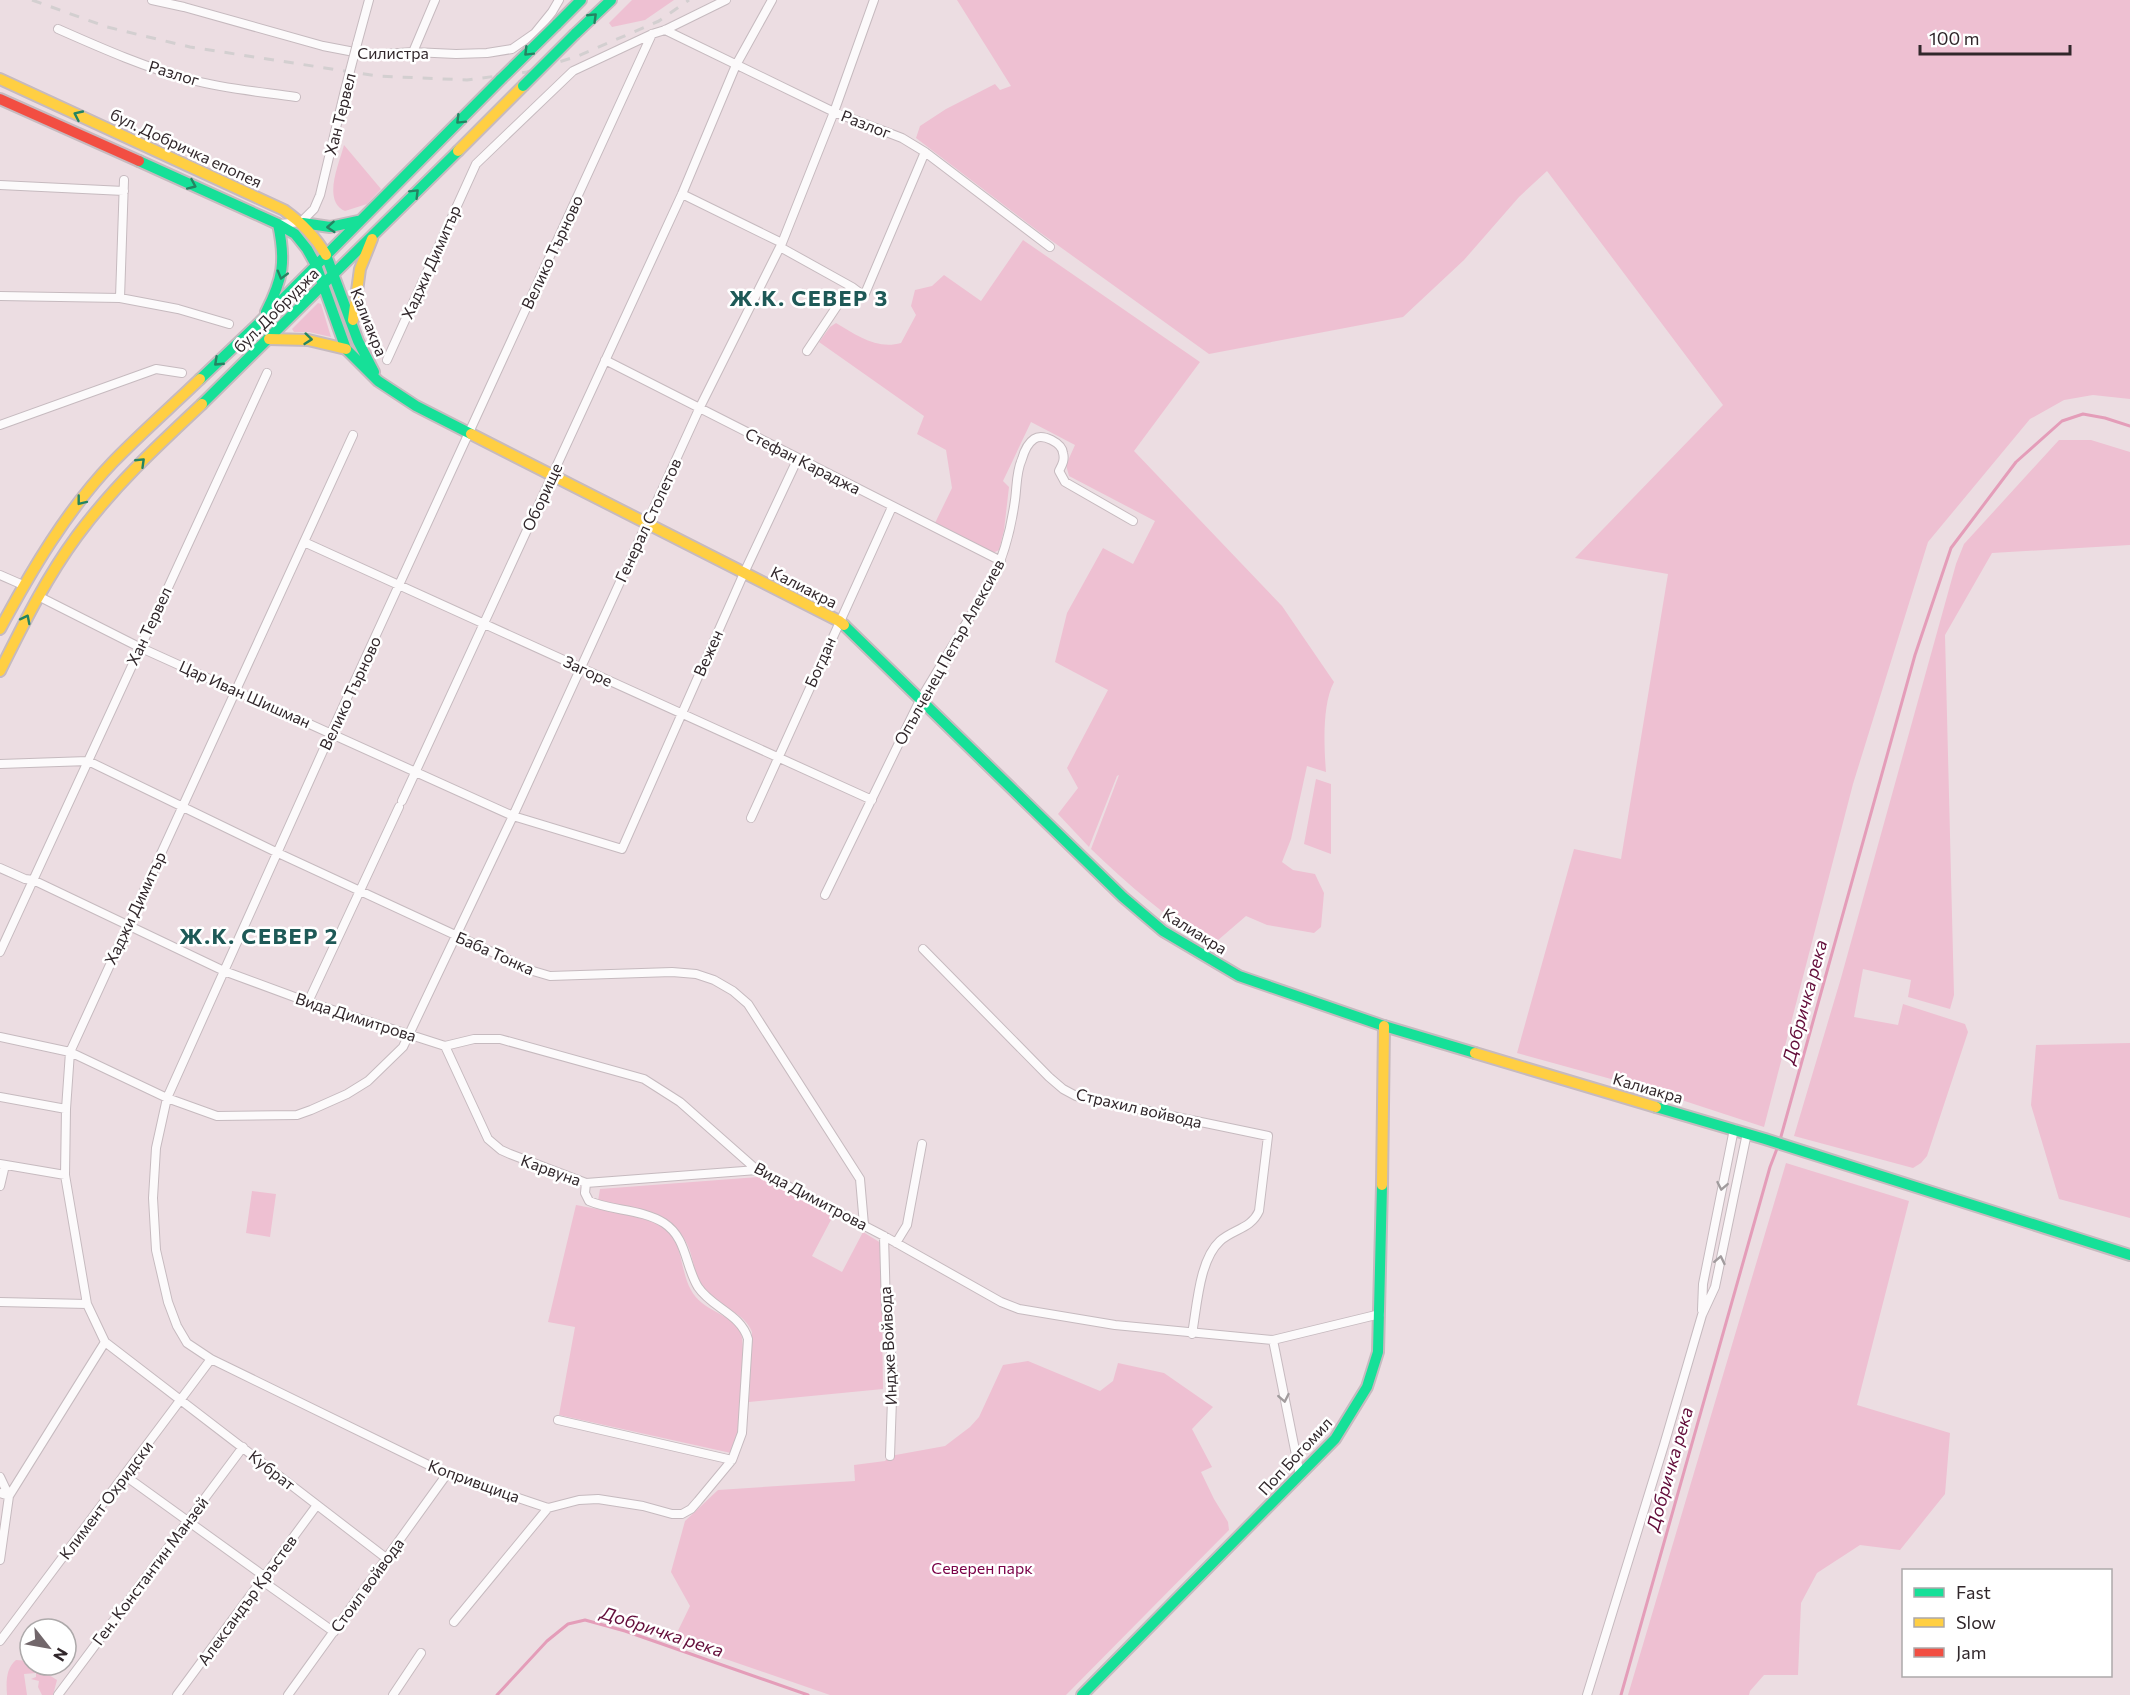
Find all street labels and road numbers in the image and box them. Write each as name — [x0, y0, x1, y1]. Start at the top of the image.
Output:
street label: Силистра — [357, 43, 429, 62]
street label: Разлог — [147, 56, 202, 89]
street label: Хан Тервел — [320, 71, 359, 157]
street label: бул. Добричка епопея — [107, 104, 265, 191]
street label: Разлог — [839, 105, 894, 142]
street label: Велико Търново — [517, 192, 586, 312]
street label: Хаджи Димитър — [397, 202, 464, 322]
street label: бул. Добруджа — [229, 263, 322, 356]
street label: Калиакра — [347, 285, 392, 359]
street label: Стефан Караджа — [742, 423, 864, 498]
street label: Генерал Столетов — [611, 455, 685, 585]
street label: Оборище — [518, 460, 566, 534]
street label: Опълченец Петър Алексиев — [889, 556, 1008, 748]
street label: Калиакра — [768, 562, 841, 611]
street label: Хан Тервел — [122, 584, 175, 668]
street label: Вежен — [689, 627, 726, 679]
street label: Велико Търново — [315, 633, 384, 753]
street label: Богдан — [800, 634, 839, 690]
street label: Загоре — [561, 651, 616, 690]
street label: Цар Иван Шишман — [176, 656, 314, 731]
street label: Хаджи Димитър — [100, 848, 169, 967]
street label: Калиакра — [1160, 903, 1231, 958]
street label: Баба Тонка — [453, 927, 537, 978]
street label: Вида Димитрова — [293, 988, 419, 1045]
street label: Калиакра — [1611, 1068, 1685, 1107]
street label: Страхил войвода — [1074, 1084, 1204, 1131]
street label: Карвуна — [519, 1150, 584, 1189]
street label: Вида Димитрова — [751, 1158, 871, 1233]
street label: Индже Войвода — [875, 1286, 900, 1406]
street label: Поп Богомил — [1254, 1413, 1336, 1499]
street label: Климент Охридски — [55, 1437, 156, 1563]
street label: Кубрат — [245, 1446, 300, 1494]
street label: Копривщица — [426, 1455, 523, 1506]
street label: Ген. Константин Манзей — [88, 1493, 212, 1649]
street label: Александър Кръстев — [193, 1531, 300, 1668]
street label: Стоил войвода — [326, 1534, 407, 1636]

